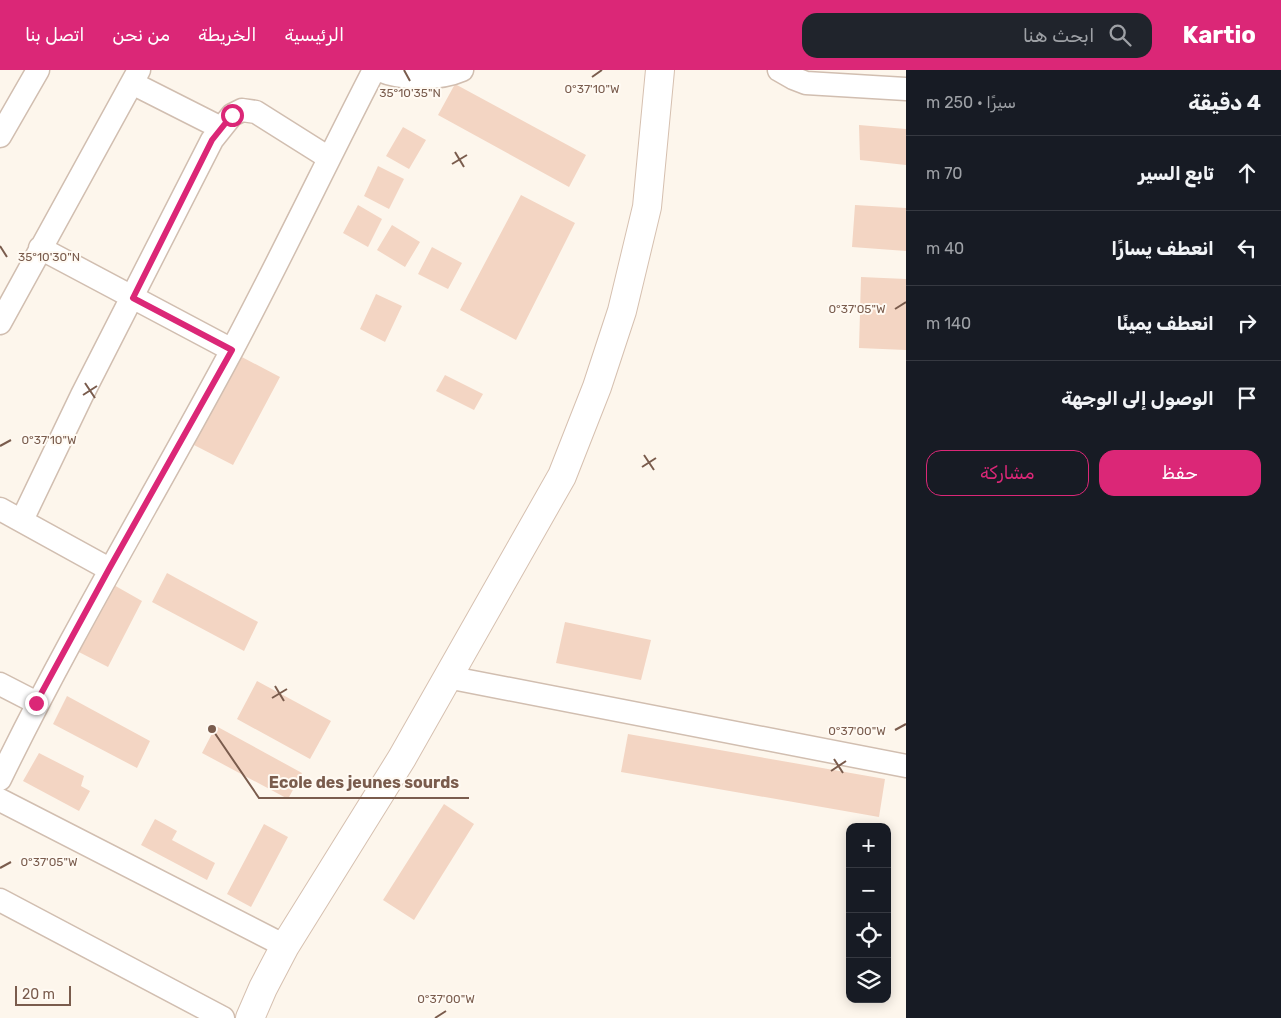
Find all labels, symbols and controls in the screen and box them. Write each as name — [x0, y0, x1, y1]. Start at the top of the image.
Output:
search box — [802, 13, 1152, 58]
icon: search — [1106, 21, 1134, 49]
text: Kartio — [1182, 21, 1256, 49]
text: اتصل بنا — [25, 24, 84, 46]
text: من نحن — [112, 24, 170, 46]
text: الخريطة — [198, 24, 256, 46]
text: الرئيسية — [284, 24, 344, 46]
text: ابحث هنا — [1023, 24, 1094, 47]
text: 0°37'10"W — [564, 82, 620, 96]
text: 35°10'35"N — [379, 86, 441, 100]
text: 4 دقيقة — [1188, 90, 1261, 115]
text: سيرًا · 250 m — [926, 93, 1016, 112]
route start — [221, 104, 244, 127]
icon: ahead — [1233, 159, 1261, 187]
text: تابع السير — [1138, 162, 1214, 185]
text: 70 m — [926, 164, 963, 183]
icon: left — [1233, 234, 1261, 262]
text: انعطف يسارًا — [1111, 237, 1214, 260]
text: 40 m — [926, 239, 964, 258]
text: 35°10'30"N — [18, 250, 80, 264]
text: 0°37'05"W — [828, 302, 886, 316]
icon: right — [1233, 309, 1261, 337]
text: انعطف يمينًا — [1117, 312, 1214, 335]
text: 140 m — [926, 314, 971, 333]
icon: arrive — [1233, 384, 1261, 412]
text: الوصول إلى الوجهة — [1061, 387, 1214, 410]
text: 0°37'10"W — [21, 433, 77, 447]
button: مشاركة — [926, 450, 1089, 496]
button: حفظ — [1099, 450, 1261, 496]
route end — [25, 692, 48, 715]
text: 0°37'00"W — [828, 724, 886, 738]
callout: Ecole des jeunes sourds — [259, 767, 469, 798]
text: Ecole des jeunes sourds — [269, 773, 459, 792]
map controls — [846, 823, 891, 1003]
button: + — [846, 823, 891, 868]
text: 0°37'05"W — [20, 855, 78, 869]
button: − — [846, 868, 891, 913]
button: locate — [846, 913, 891, 958]
button: layers — [846, 958, 891, 1003]
scale bar — [15, 983, 71, 1006]
text: 20 m — [22, 986, 55, 1003]
text: 0°37'00"W — [417, 992, 475, 1006]

